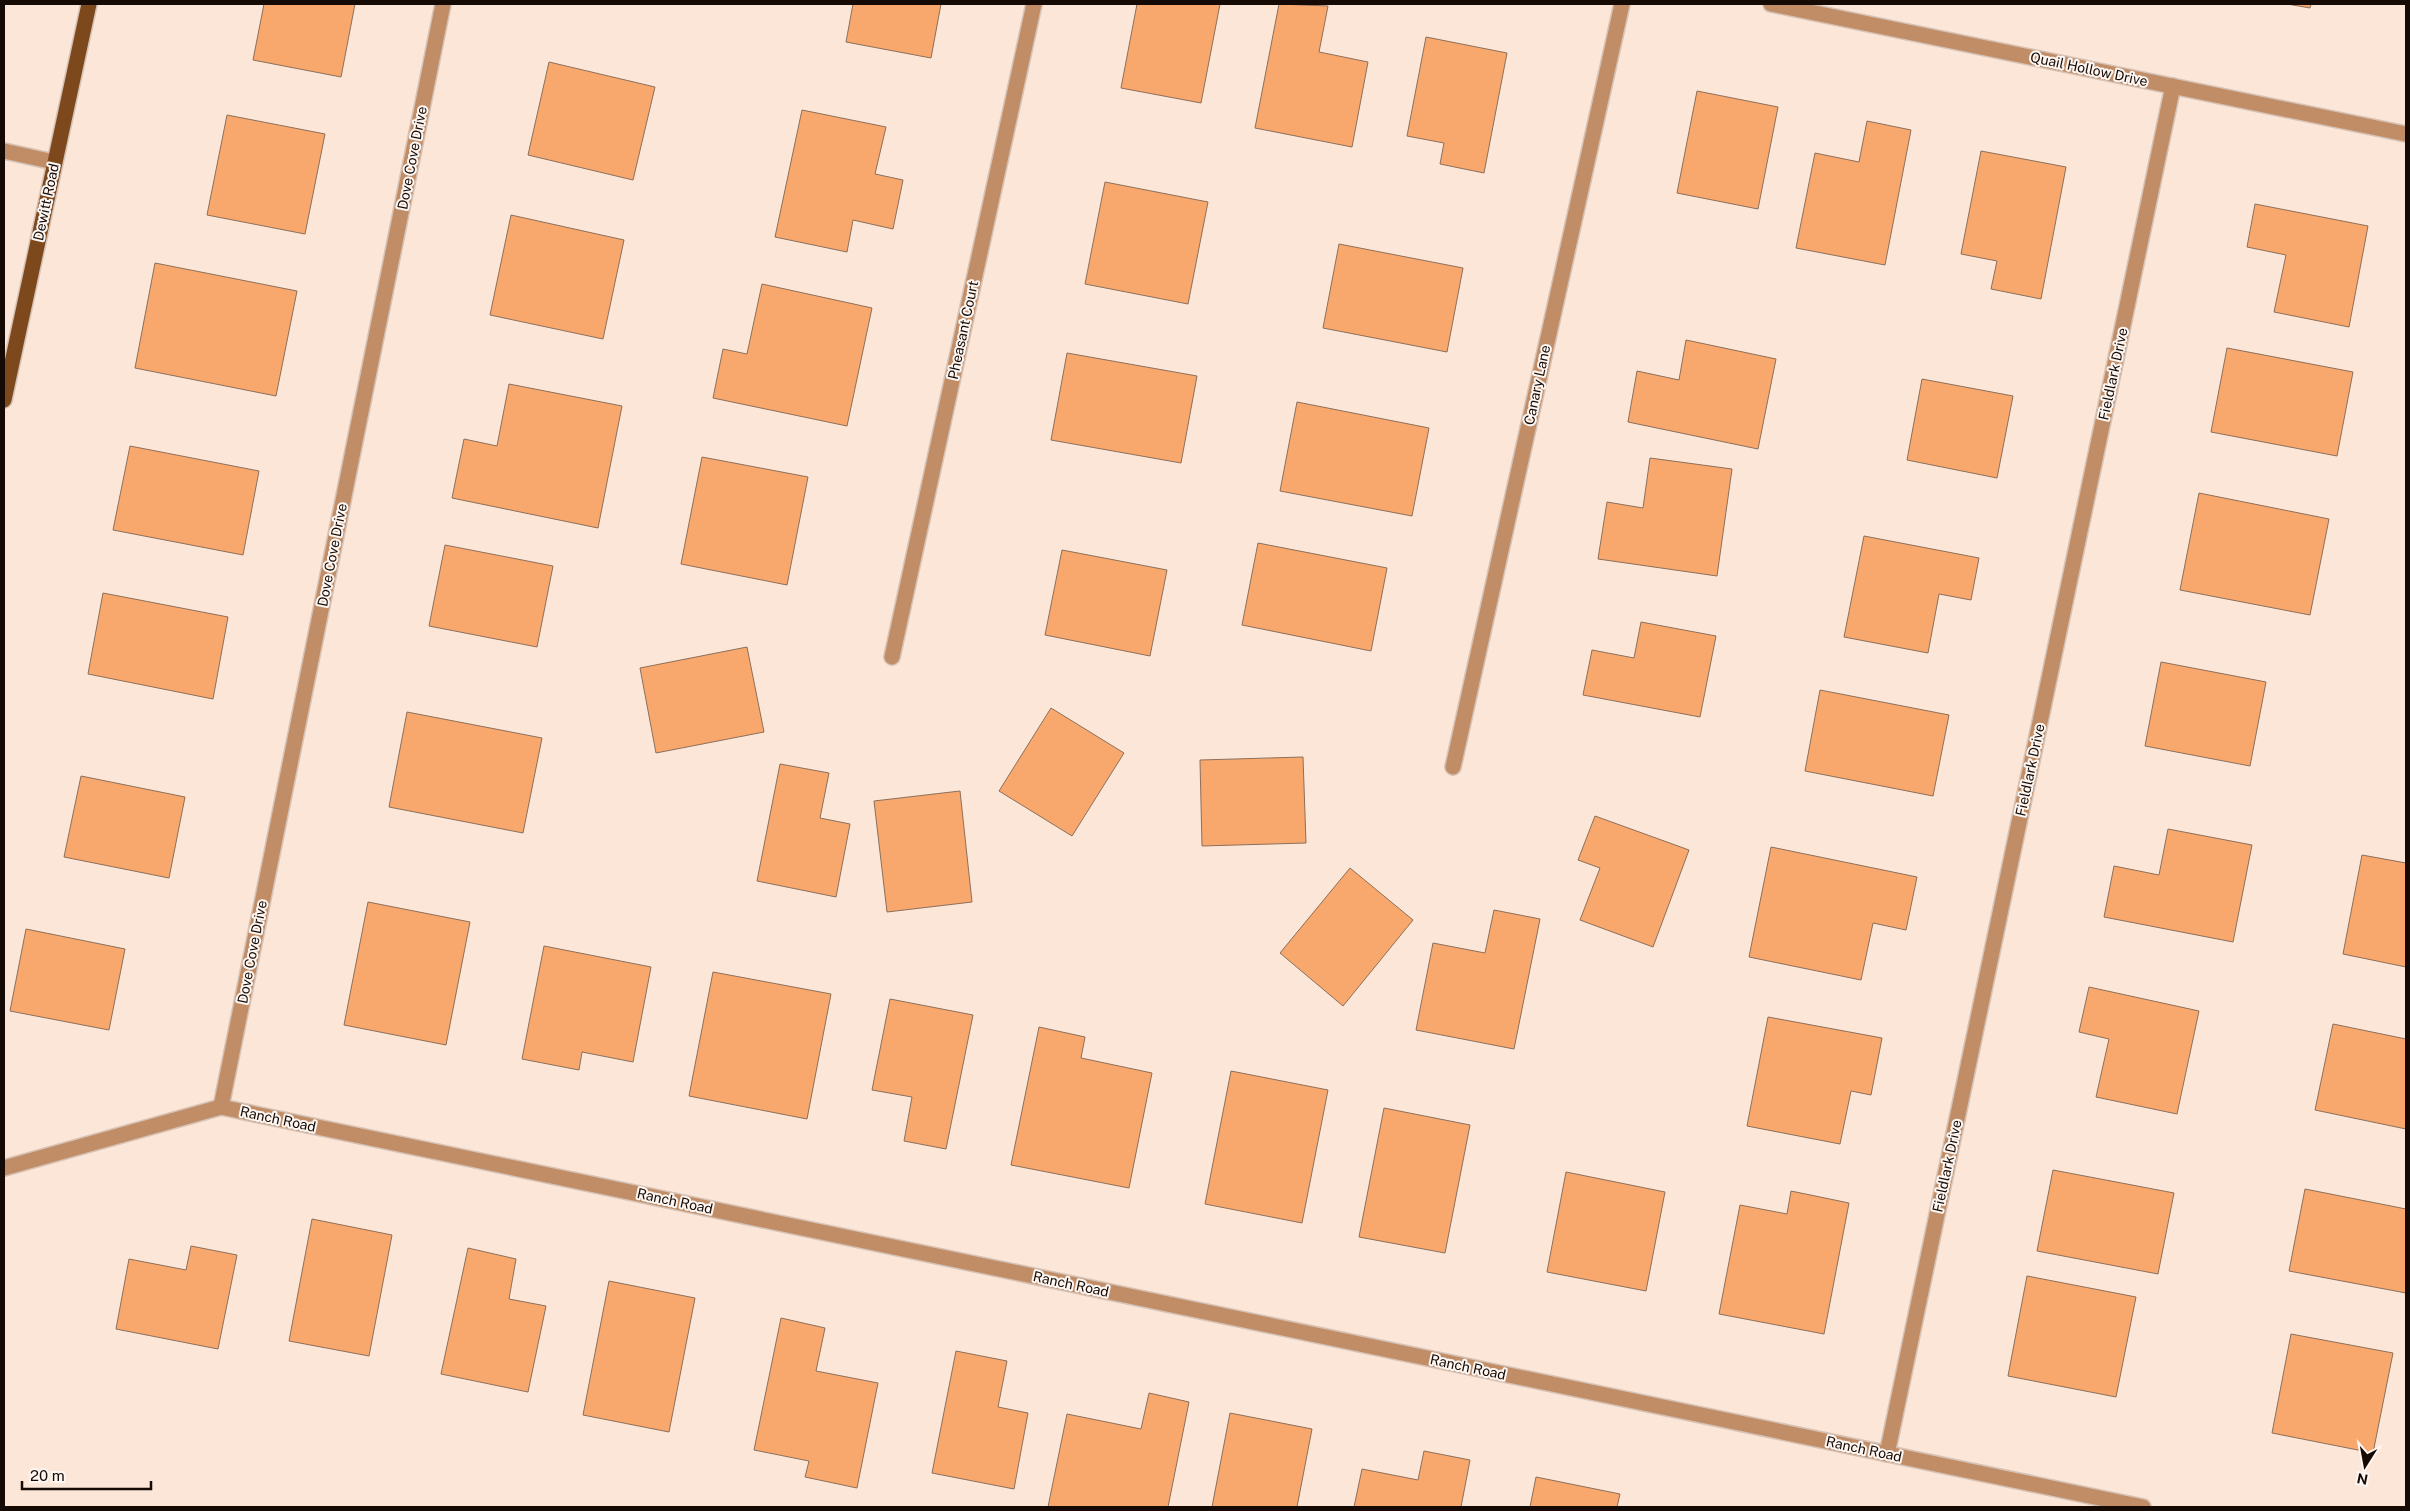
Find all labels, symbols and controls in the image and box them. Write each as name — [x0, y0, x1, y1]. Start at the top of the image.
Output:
street label: Quail Hollow Drive — [2029, 49, 2149, 89]
street label: Dove Cove Drive — [394, 105, 430, 211]
street label: Dewitt Road — [30, 162, 62, 242]
street label: Pheasant Court — [945, 279, 981, 381]
street label: Fieldlark Drive — [2095, 326, 2131, 422]
street label: Canary Lane — [1521, 344, 1553, 426]
street label: Dove Cove Drive — [314, 502, 350, 608]
street label: Fieldlark Drive — [2012, 722, 2048, 818]
street label: Dove Cove Drive — [234, 899, 270, 1005]
street label: Ranch Road — [239, 1103, 317, 1135]
street label: Fieldlark Drive — [1929, 1118, 1965, 1214]
street label: Ranch Road — [636, 1185, 714, 1217]
street label: Ranch Road — [1032, 1268, 1110, 1300]
street label: Ranch Road — [1429, 1351, 1507, 1383]
street label: Ranch Road — [1825, 1433, 1903, 1465]
north arrow — [2340, 1441, 2390, 1491]
scale bar — [22, 1458, 151, 1490]
text: 20 m — [30, 1467, 65, 1484]
text: N — [2356, 1470, 2369, 1488]

